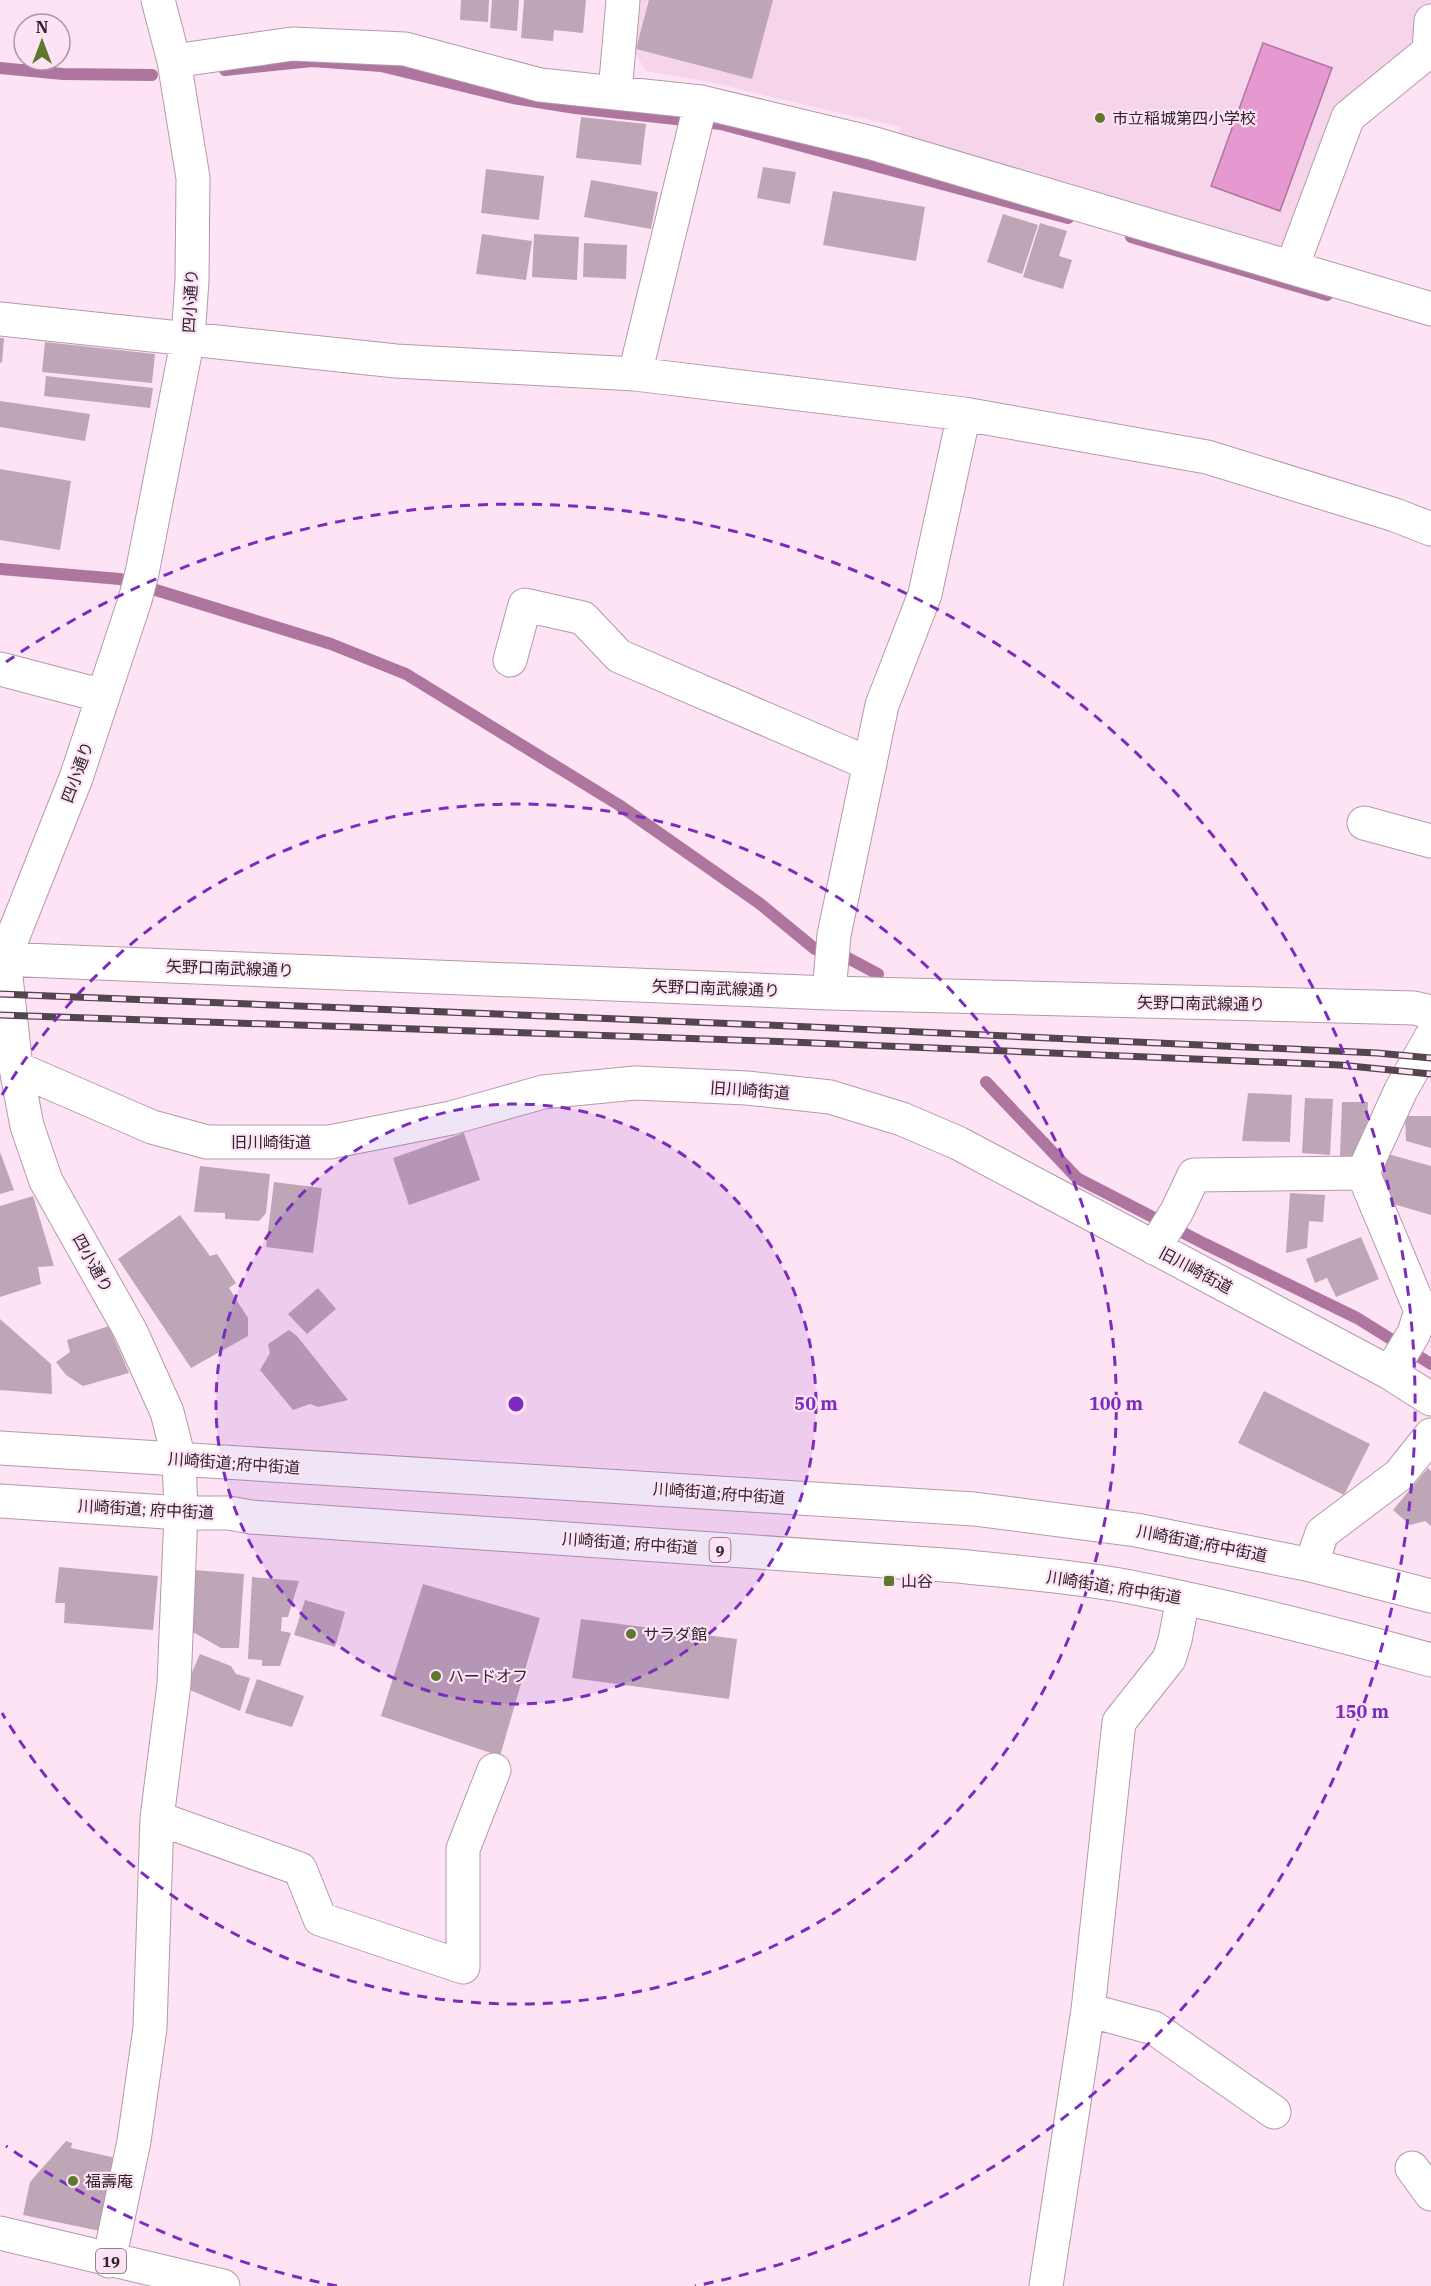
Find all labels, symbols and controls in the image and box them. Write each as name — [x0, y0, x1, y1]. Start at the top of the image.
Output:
north arrow — [12, 12, 72, 72]
text: N — [36, 17, 48, 37]
place label: 市立稲城第四小学校 — [1112, 108, 1256, 128]
marker: 市立稲城第四小学校 — [1093, 111, 1107, 125]
street label: 四小通り — [178, 269, 202, 333]
street label: 四小通り — [57, 739, 97, 805]
street label: 矢野口南武線通り — [166, 956, 294, 980]
street label: 矢野口南武線通り — [652, 976, 780, 1000]
street label: 矢野口南武線通り — [1137, 992, 1265, 1014]
street label: 旧川崎街道 — [709, 1077, 791, 1103]
street label: 旧川崎街道 — [231, 1132, 311, 1152]
street label: 四小通り — [69, 1230, 117, 1296]
street label: 旧川崎街道 — [1156, 1242, 1236, 1298]
text: 50 m — [794, 1392, 838, 1415]
text: 100 m — [1089, 1392, 1144, 1415]
centre of rings — [506, 1394, 526, 1414]
street label: 川崎街道;府中街道 — [167, 1448, 301, 1478]
street label: 川崎街道;府中街道 — [652, 1478, 786, 1508]
street label: 川崎街道; 府中街道 — [77, 1495, 215, 1523]
street label: 川崎街道;府中街道 — [1135, 1521, 1269, 1565]
street label: 川崎街道; 府中街道 — [561, 1528, 699, 1558]
road number: 9 — [710, 1538, 730, 1562]
street label: 川崎街道; 府中街道 — [1045, 1566, 1183, 1608]
place label: 山谷 — [901, 1571, 933, 1591]
marker: 山谷 — [882, 1574, 896, 1588]
place label: サラダ館 — [643, 1624, 707, 1644]
marker: サラダ館 — [624, 1627, 638, 1641]
place label: ハードオフ — [448, 1666, 528, 1686]
marker: ハードオフ — [429, 1669, 443, 1683]
text: 150 m — [1335, 1700, 1390, 1723]
place label: 福壽庵 — [85, 2171, 133, 2191]
marker: 福壽庵 — [66, 2174, 80, 2188]
road number: 19 — [96, 2249, 126, 2273]

